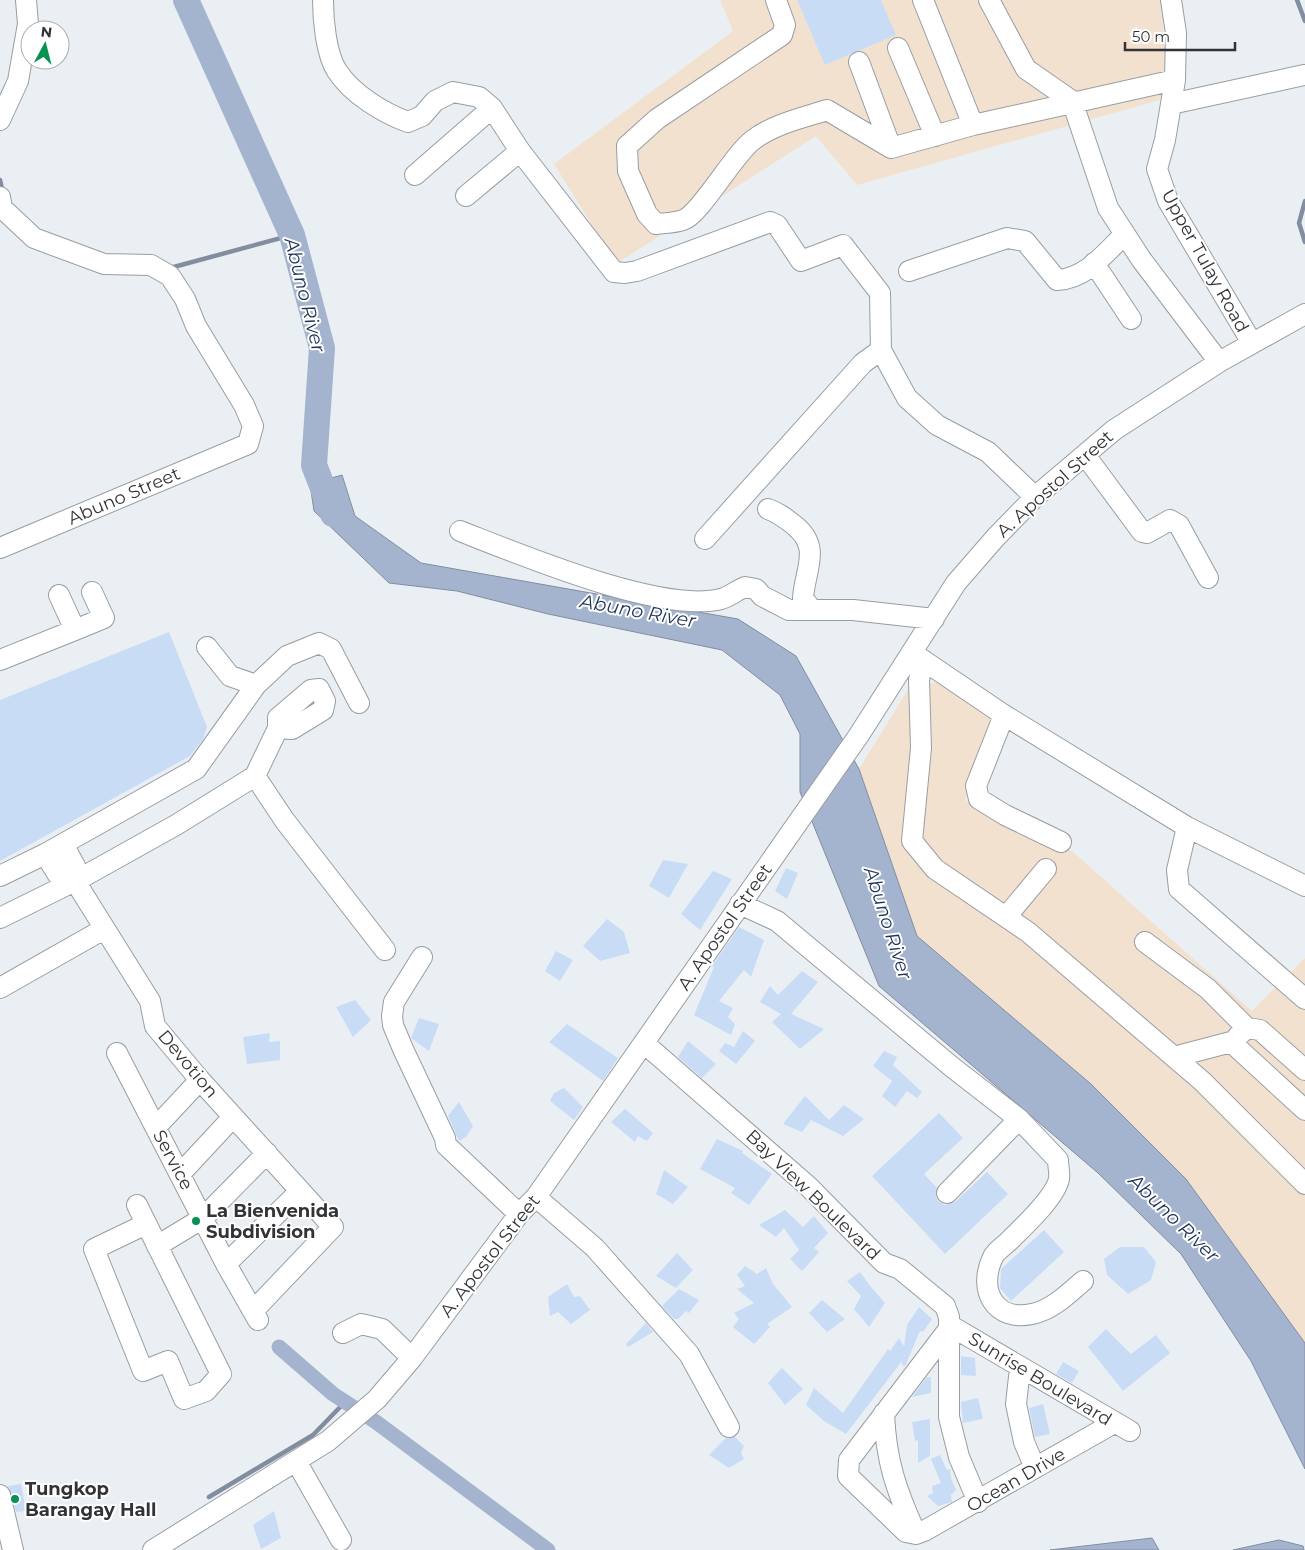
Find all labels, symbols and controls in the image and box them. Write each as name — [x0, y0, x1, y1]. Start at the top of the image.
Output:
north arrow — [20, 20, 70, 70]
scale bar — [1125, 20, 1235, 52]
text: N — [40, 22, 53, 42]
text: 50 m — [1132, 27, 1170, 46]
street label: Upper Tulay Road — [1157, 186, 1253, 336]
water label: Abuno River — [279, 235, 330, 355]
street label: A. Apostol Street — [992, 426, 1118, 542]
street label: Abuno Street — [65, 462, 183, 530]
water label: Abuno River — [577, 589, 698, 633]
street label: A. Apostol Street — [673, 859, 777, 995]
water label: Abuno River — [859, 863, 917, 983]
street label: Devotion — [153, 1026, 223, 1102]
street label: Bay View Boulevard — [741, 1125, 885, 1265]
street label: Service — [148, 1126, 198, 1194]
water label: Abuno River — [1123, 1168, 1224, 1267]
street label: A. Apostol Street — [435, 1190, 545, 1322]
place label: La Bienvenida Subdivision — [206, 1200, 339, 1243]
marker: La Bienvenida Subdivision — [190, 1215, 202, 1227]
street label: Sunrise Boulevard — [964, 1328, 1116, 1430]
street label: Ocean Drive — [963, 1443, 1069, 1517]
place label: Tungkop Barangay Hall — [25, 1478, 156, 1521]
marker: Tungkop Barangay Hall — [9, 1493, 21, 1505]

